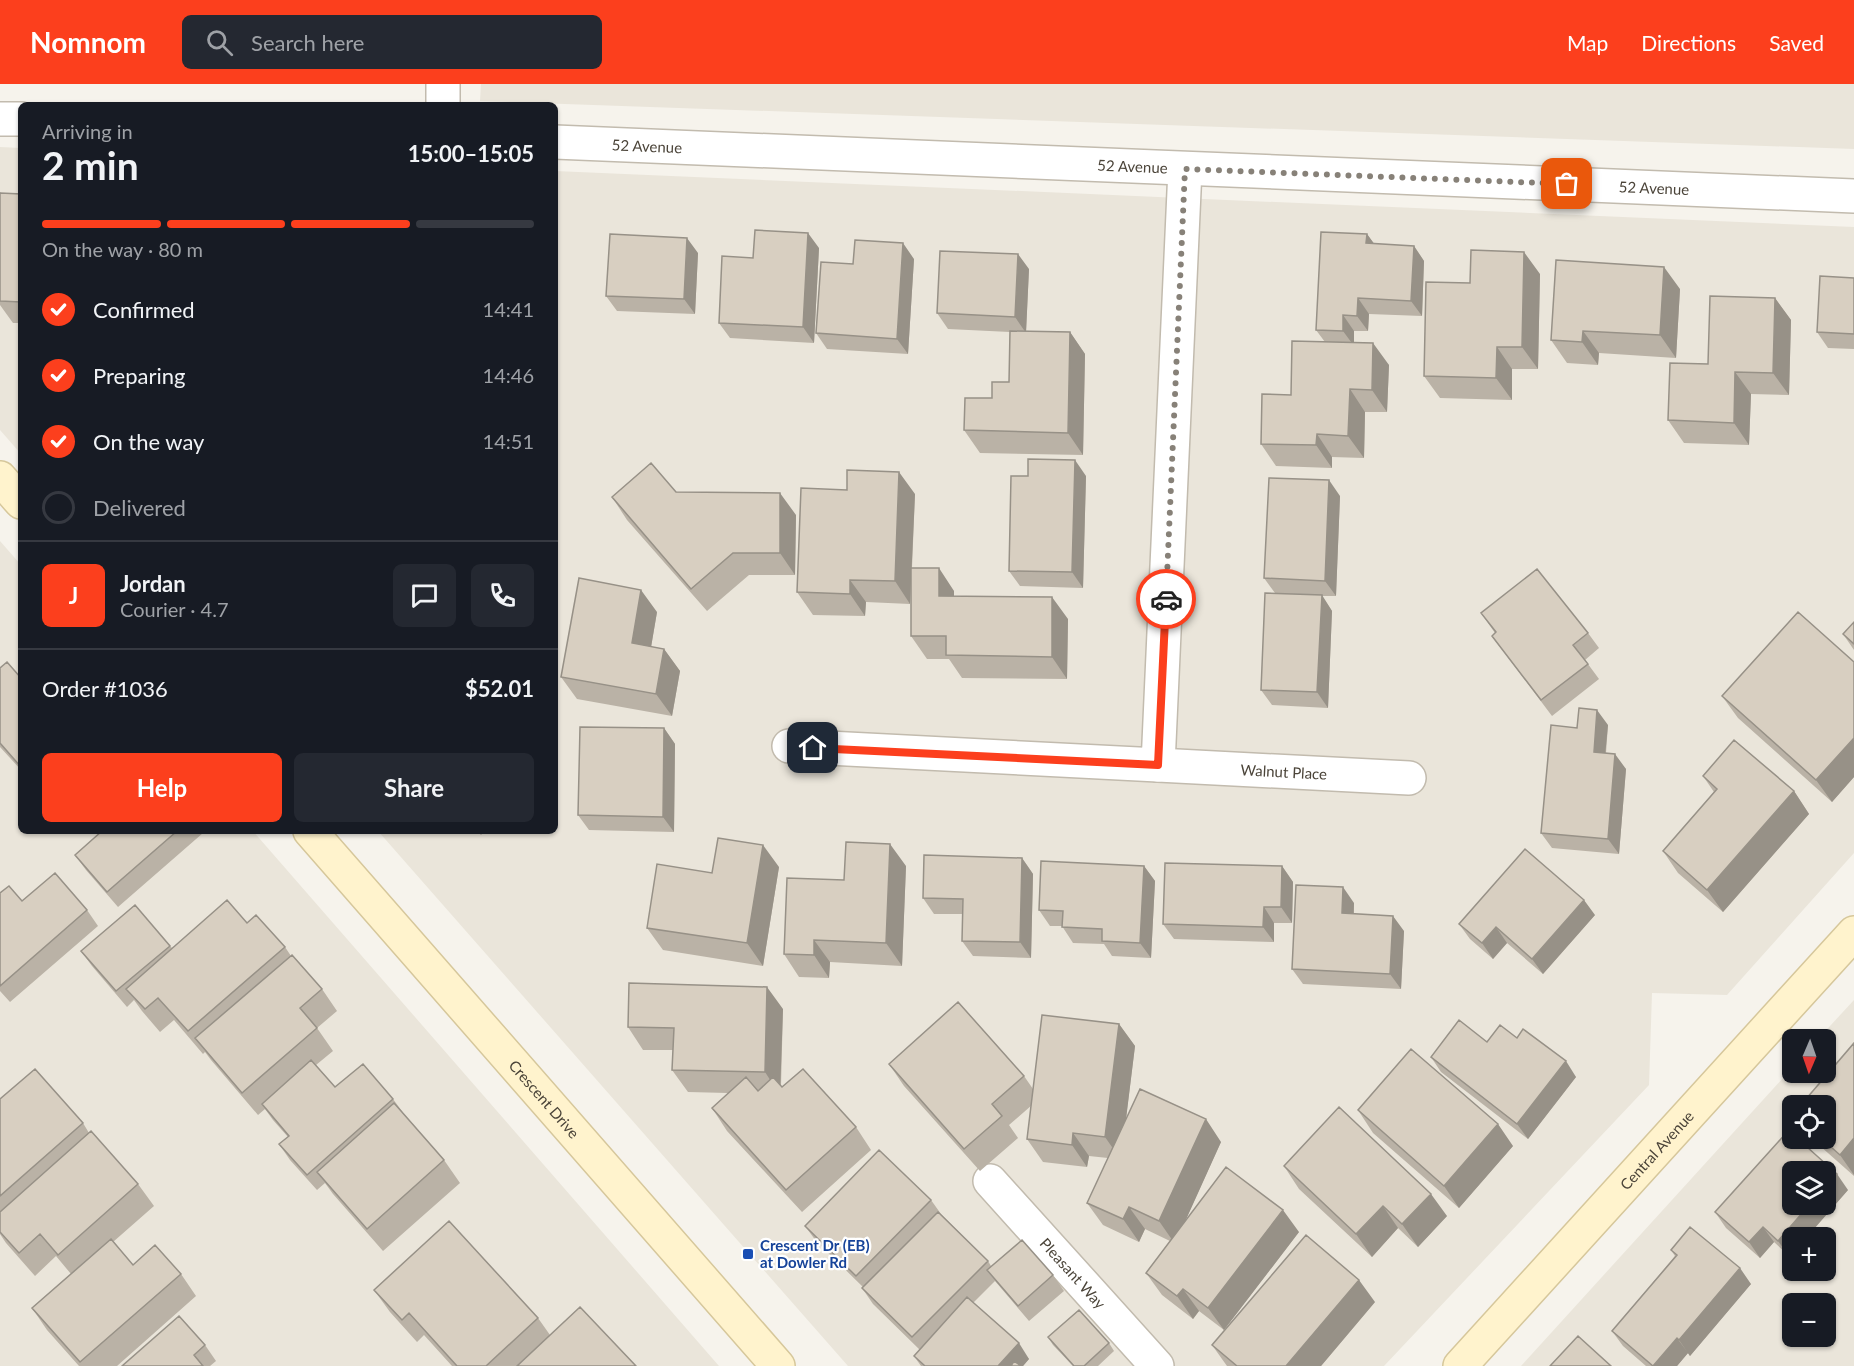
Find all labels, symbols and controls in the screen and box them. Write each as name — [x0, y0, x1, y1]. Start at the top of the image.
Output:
search box — [182, 15, 602, 69]
text: Nomnom — [30, 25, 146, 59]
icon: search — [203, 26, 236, 59]
text: Search here — [251, 29, 364, 56]
text: Map — [1567, 30, 1608, 55]
text: Directions — [1641, 30, 1736, 55]
text: Saved — [1769, 30, 1824, 55]
text: Arriving in — [42, 119, 133, 143]
street label: 52 Avenue — [611, 135, 683, 156]
text: 15:00–15:05 — [408, 140, 534, 167]
text: 2 min — [42, 142, 139, 188]
street label: 52 Avenue — [1097, 156, 1168, 176]
pin — [1541, 158, 1592, 209]
icon: bag — [1550, 167, 1583, 200]
street label: 52 Avenue — [1618, 177, 1690, 198]
text: On the way · 80 m — [42, 237, 203, 261]
icon: check — [42, 293, 75, 326]
text: Confirmed — [93, 296, 195, 323]
text: 14:41 — [483, 297, 534, 321]
icon: check — [42, 359, 75, 392]
text: Preparing — [93, 362, 185, 389]
text: 14:46 — [483, 363, 534, 387]
icon: check — [42, 425, 75, 458]
text: On the way — [93, 428, 204, 455]
text: 14:51 — [483, 429, 534, 453]
text: Delivered — [93, 494, 186, 521]
button: chat — [393, 564, 456, 627]
button: phone — [471, 564, 534, 627]
courier — [1136, 569, 1196, 629]
text: Jordan — [120, 570, 186, 597]
text: J — [69, 582, 78, 609]
icon: car — [1150, 583, 1183, 616]
text: Courier · 4.7 — [120, 597, 229, 621]
text: Order #1036 — [42, 675, 168, 702]
text: $52.01 — [465, 675, 534, 702]
pin — [787, 722, 838, 773]
icon: home — [796, 731, 829, 764]
button: Help — [42, 753, 282, 822]
button: Share — [294, 753, 534, 822]
street label: Walnut Place — [1240, 760, 1328, 783]
north arrow — [1782, 1029, 1836, 1083]
map controls — [1782, 1029, 1836, 1347]
street label: Crescent Drive — [505, 1056, 583, 1142]
button: locate — [1782, 1095, 1836, 1149]
street label: Central Avenue — [1616, 1107, 1697, 1193]
button: layers — [1782, 1161, 1836, 1215]
button: + — [1782, 1227, 1836, 1281]
street label: Pleasant Way — [1037, 1234, 1110, 1312]
place label: Crescent Dr (EB) at Dowler Rd — [760, 1236, 870, 1271]
marker: Crescent Dr (EB) at Dowler Rd — [741, 1247, 755, 1261]
button: − — [1782, 1293, 1836, 1347]

